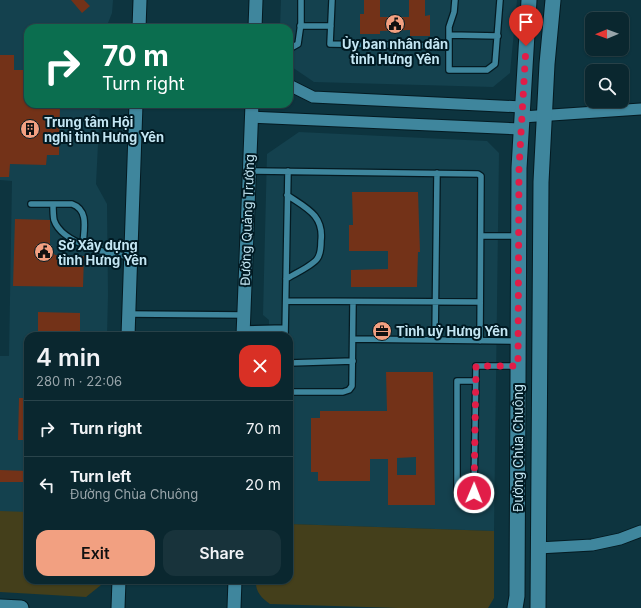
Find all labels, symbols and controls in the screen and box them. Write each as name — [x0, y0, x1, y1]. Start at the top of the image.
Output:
pin — [509, 5, 543, 46]
icon: arrive — [515, 11, 537, 33]
north arrow — [585, 12, 629, 56]
map controls — [585, 12, 629, 108]
public building icon: Ủy ban nhân dân tỉnh Hưng Yên — [384, 13, 406, 35]
place label: Ủy ban nhân dân tỉnh Hưng Yên — [342, 36, 448, 67]
text: 70 m — [102, 39, 169, 73]
icon: right — [36, 40, 88, 92]
button: search — [585, 64, 629, 108]
text: Turn right — [102, 73, 185, 94]
place label: Trung tâm Hội nghị tỉnh Hưng Yên — [44, 114, 164, 145]
building icon: Trung tâm Hội nghị tỉnh Hưng Yên — [19, 118, 41, 140]
street label: Đường Quảng Trường — [237, 154, 257, 286]
place label: Sở Xây dựng tỉnh Hưng Yên — [58, 237, 147, 268]
public building icon: Sở Xây dựng tỉnh Hưng Yên — [33, 241, 55, 263]
office icon: Tỉnh uỷ Hưng Yên — [371, 320, 393, 342]
place label: Tỉnh uỷ Hưng Yên — [396, 323, 508, 339]
text: 4 min — [36, 343, 101, 372]
button: close — [239, 345, 281, 387]
text: 280 m · 22:06 — [36, 373, 122, 389]
street label: Đường Chùa Chuông — [510, 384, 526, 512]
icon: right — [36, 418, 58, 440]
text: Turn right — [70, 419, 142, 438]
text: 70 m — [246, 419, 281, 438]
text: Turn left — [70, 467, 131, 486]
position arrow — [453, 472, 495, 514]
icon: left — [36, 474, 58, 496]
text: 20 m — [245, 475, 281, 494]
text: Đường Chùa Chuông — [70, 486, 198, 502]
button: Exit — [36, 530, 155, 576]
button: Share — [163, 530, 281, 576]

